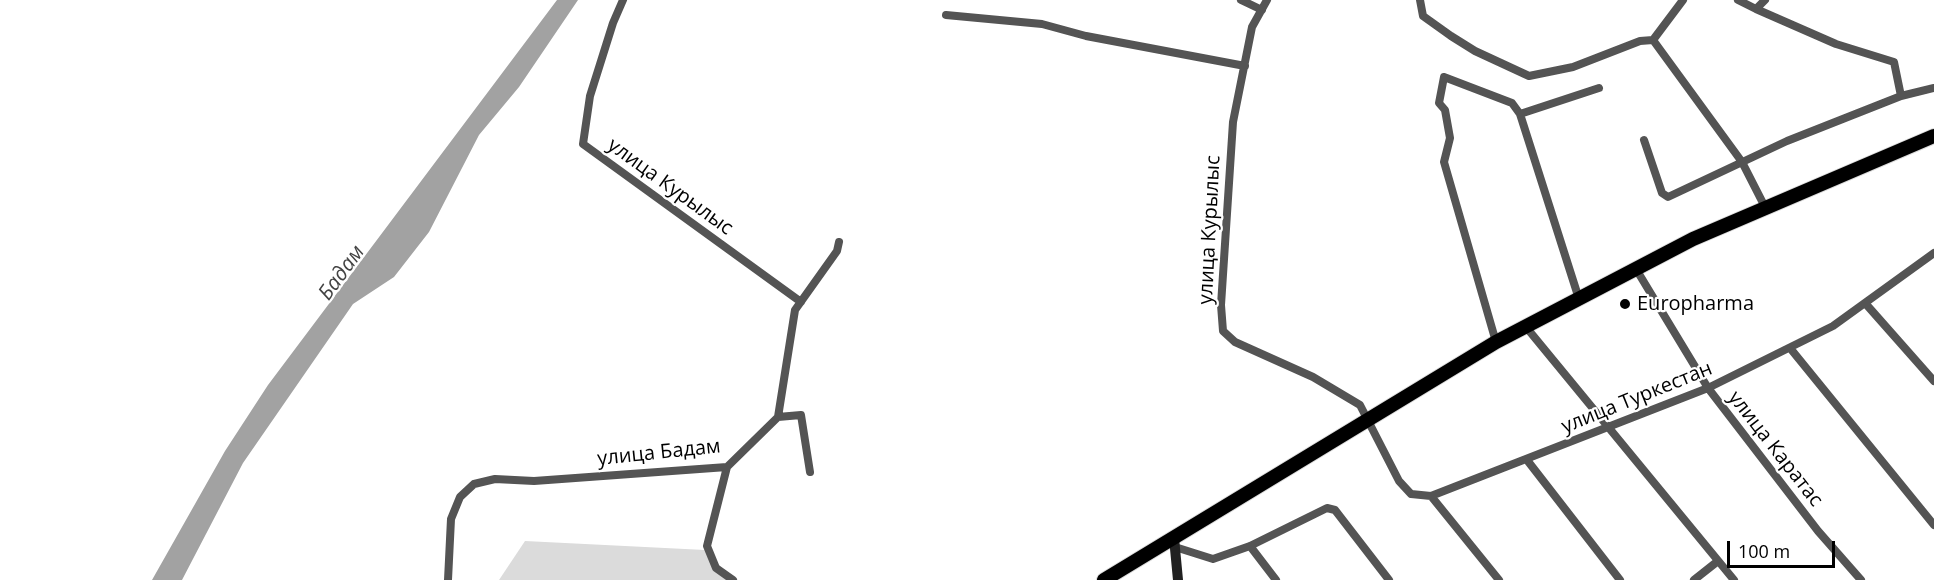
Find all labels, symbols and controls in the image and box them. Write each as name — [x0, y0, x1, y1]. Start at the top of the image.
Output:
street label: улица Курылыс — [603, 133, 737, 241]
street label: улица Курылыс — [1194, 155, 1226, 305]
water label: Бадам — [314, 241, 370, 305]
place label: Europharma — [1637, 292, 1754, 316]
marker: Europharma — [1618, 297, 1632, 311]
street label: улица Туркестан — [1558, 357, 1716, 439]
street label: улица Каратас — [1723, 387, 1827, 511]
street label: улица Бадам — [596, 435, 722, 471]
scale bar — [1730, 529, 1838, 567]
text: 100 m — [1738, 539, 1790, 563]

